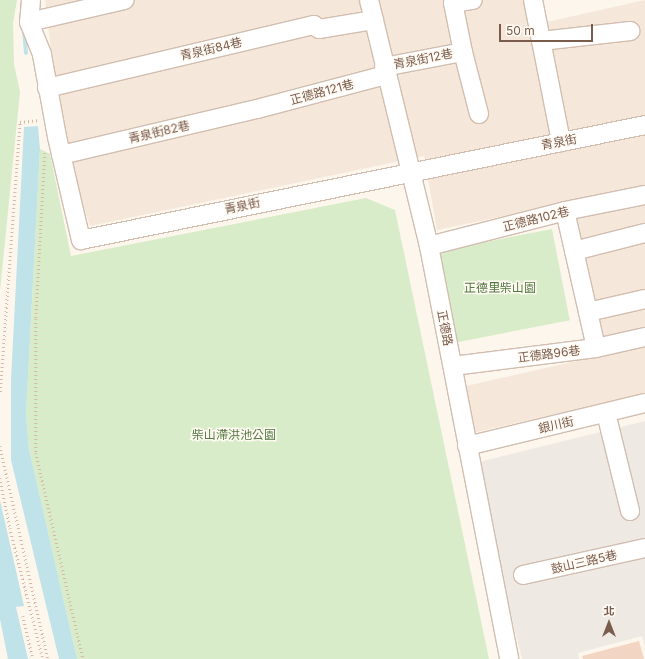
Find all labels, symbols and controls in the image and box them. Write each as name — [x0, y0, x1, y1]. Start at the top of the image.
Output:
scale bar — [501, 16, 595, 42]
text: 50 m — [506, 23, 535, 38]
street label: 青泉街84巷 — [179, 35, 243, 63]
street label: 青泉街12巷 — [392, 46, 454, 72]
street label: 正德路121巷 — [289, 77, 355, 107]
street label: 青泉街82巷 — [127, 118, 191, 146]
street label: 青泉街 — [540, 131, 578, 153]
street label: 青泉街 — [223, 195, 261, 217]
street label: 正德路102巷 — [501, 204, 571, 234]
park label: 正德里柴山園 — [464, 281, 536, 295]
street label: 正德路 — [434, 309, 456, 347]
street label: 正德路96巷 — [517, 343, 581, 365]
street label: 銀川街 — [537, 414, 575, 436]
park label: 柴山滯洪池公園 — [192, 428, 276, 442]
street label: 鼓山三路5巷 — [550, 547, 618, 577]
north arrow — [589, 603, 629, 643]
text: 北 — [604, 604, 615, 618]

